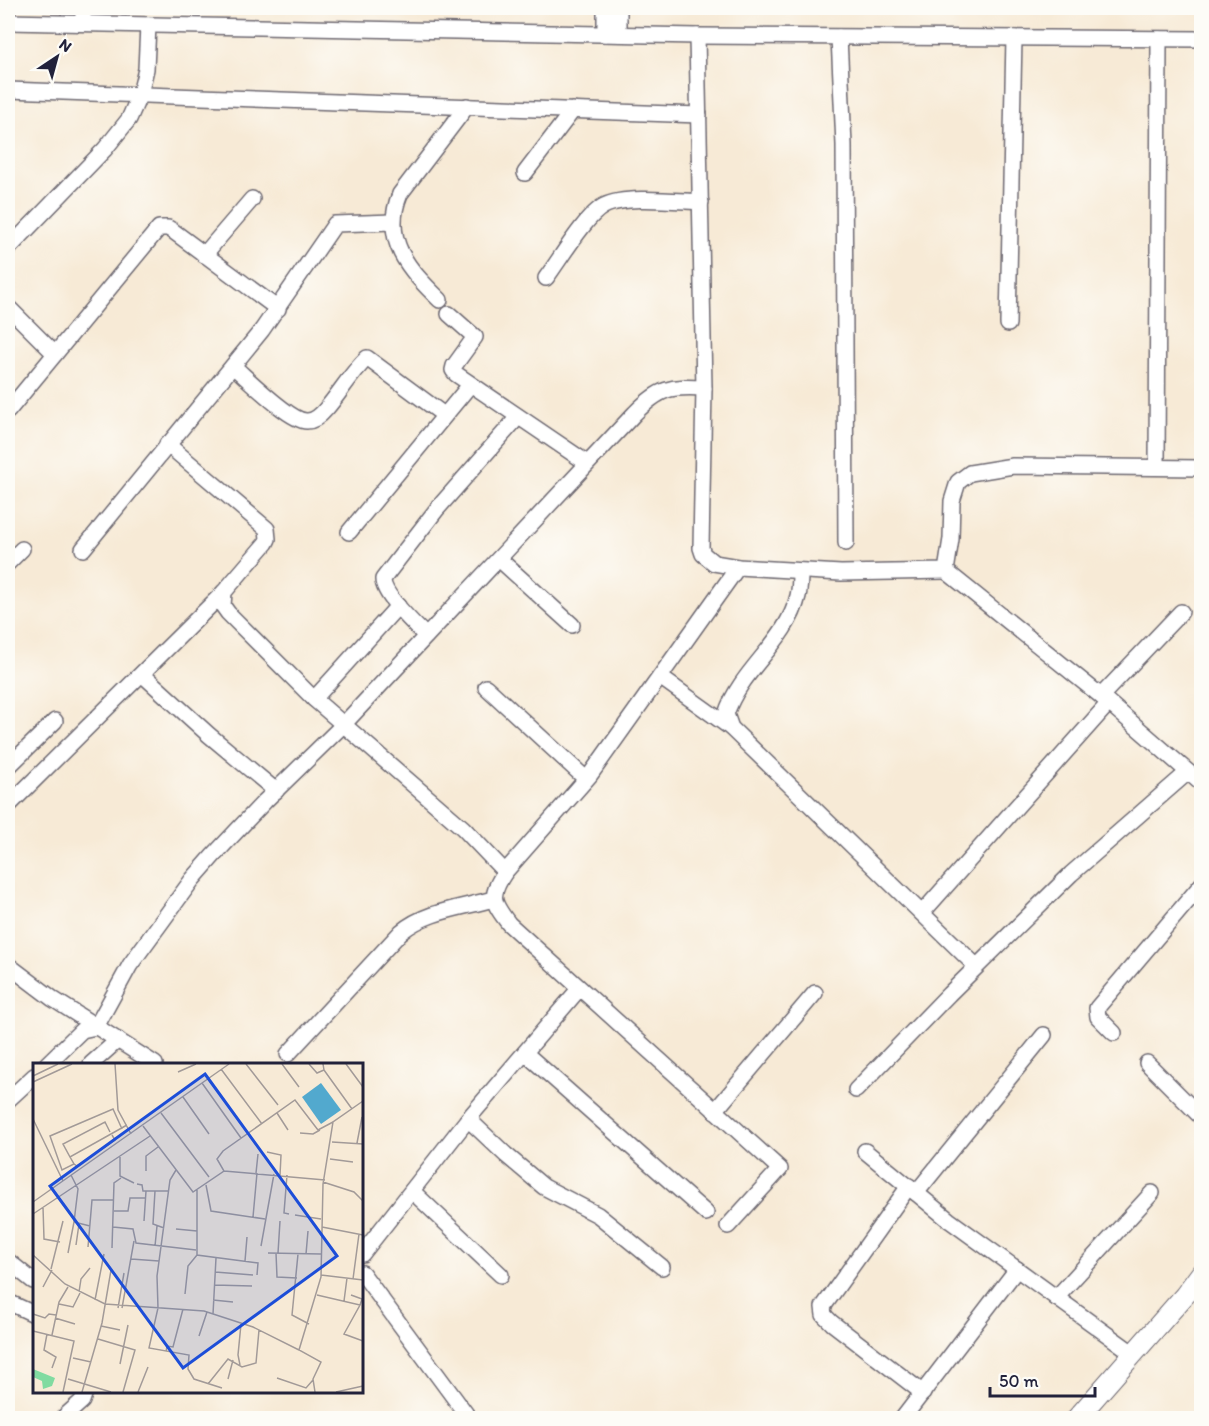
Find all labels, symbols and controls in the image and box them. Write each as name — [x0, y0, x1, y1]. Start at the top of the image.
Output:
north arrow — [27, 27, 87, 87]
text: N — [56, 34, 75, 56]
inset map — [33, 1063, 363, 1393]
scale bar — [990, 1360, 1095, 1398]
text: 50 m — [999, 1370, 1039, 1392]

